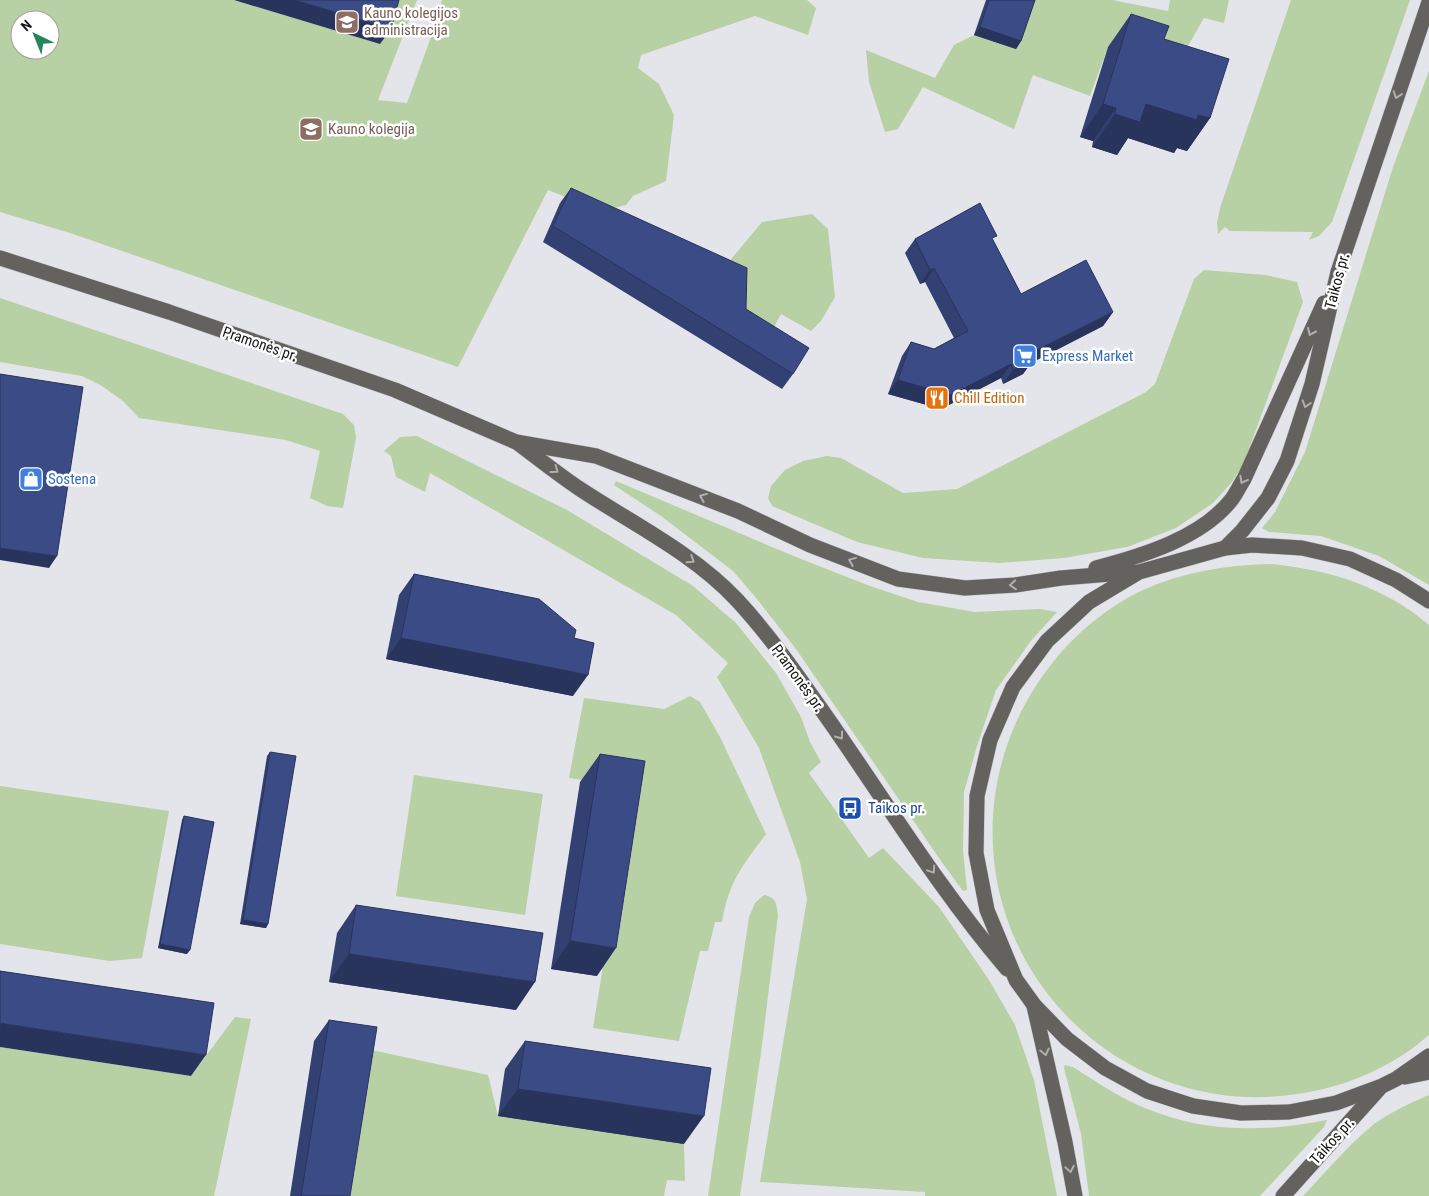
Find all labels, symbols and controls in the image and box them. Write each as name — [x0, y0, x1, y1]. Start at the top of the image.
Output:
place label: Kauno kolegijos administracija — [364, 4, 458, 39]
school or university icon: Kauno kolegijos administracija — [334, 9, 360, 35]
north arrow — [10, 10, 60, 60]
text: N — [18, 17, 35, 34]
one-way arrow — [1393, 91, 1403, 99]
school or university icon: Kauno kolegija — [298, 116, 324, 142]
place label: Kauno kolegija — [328, 120, 415, 138]
street label: Taikos pr. — [1321, 251, 1353, 311]
street label: Pramonės pr. — [220, 323, 300, 365]
one-way arrow — [1306, 327, 1317, 336]
supermarket icon: Express Market — [1012, 343, 1038, 369]
place label: Express Market — [1042, 347, 1133, 365]
restaurant icon: Chill Edition — [924, 385, 950, 411]
place label: Chill Edition — [954, 389, 1024, 407]
one-way arrow — [1302, 400, 1312, 408]
one-way arrow — [549, 465, 558, 473]
shop icon: Sostena — [18, 466, 44, 492]
place label: Sostena — [48, 470, 96, 488]
one-way arrow — [1239, 475, 1249, 484]
one-way arrow — [699, 493, 708, 504]
one-way arrow — [685, 554, 694, 563]
one-way arrow — [848, 557, 857, 568]
one-way arrow — [1008, 579, 1016, 590]
street label: Pramonės pr. — [768, 641, 828, 715]
one-way arrow — [834, 730, 843, 740]
bus stop icon: Taikos pr. — [837, 795, 863, 821]
place label: Taikos pr. — [868, 799, 925, 817]
one-way arrow — [925, 865, 935, 874]
one-way arrow — [1039, 1048, 1050, 1057]
street label: Taikos pr. — [1306, 1114, 1358, 1168]
one-way arrow — [1064, 1165, 1075, 1173]

